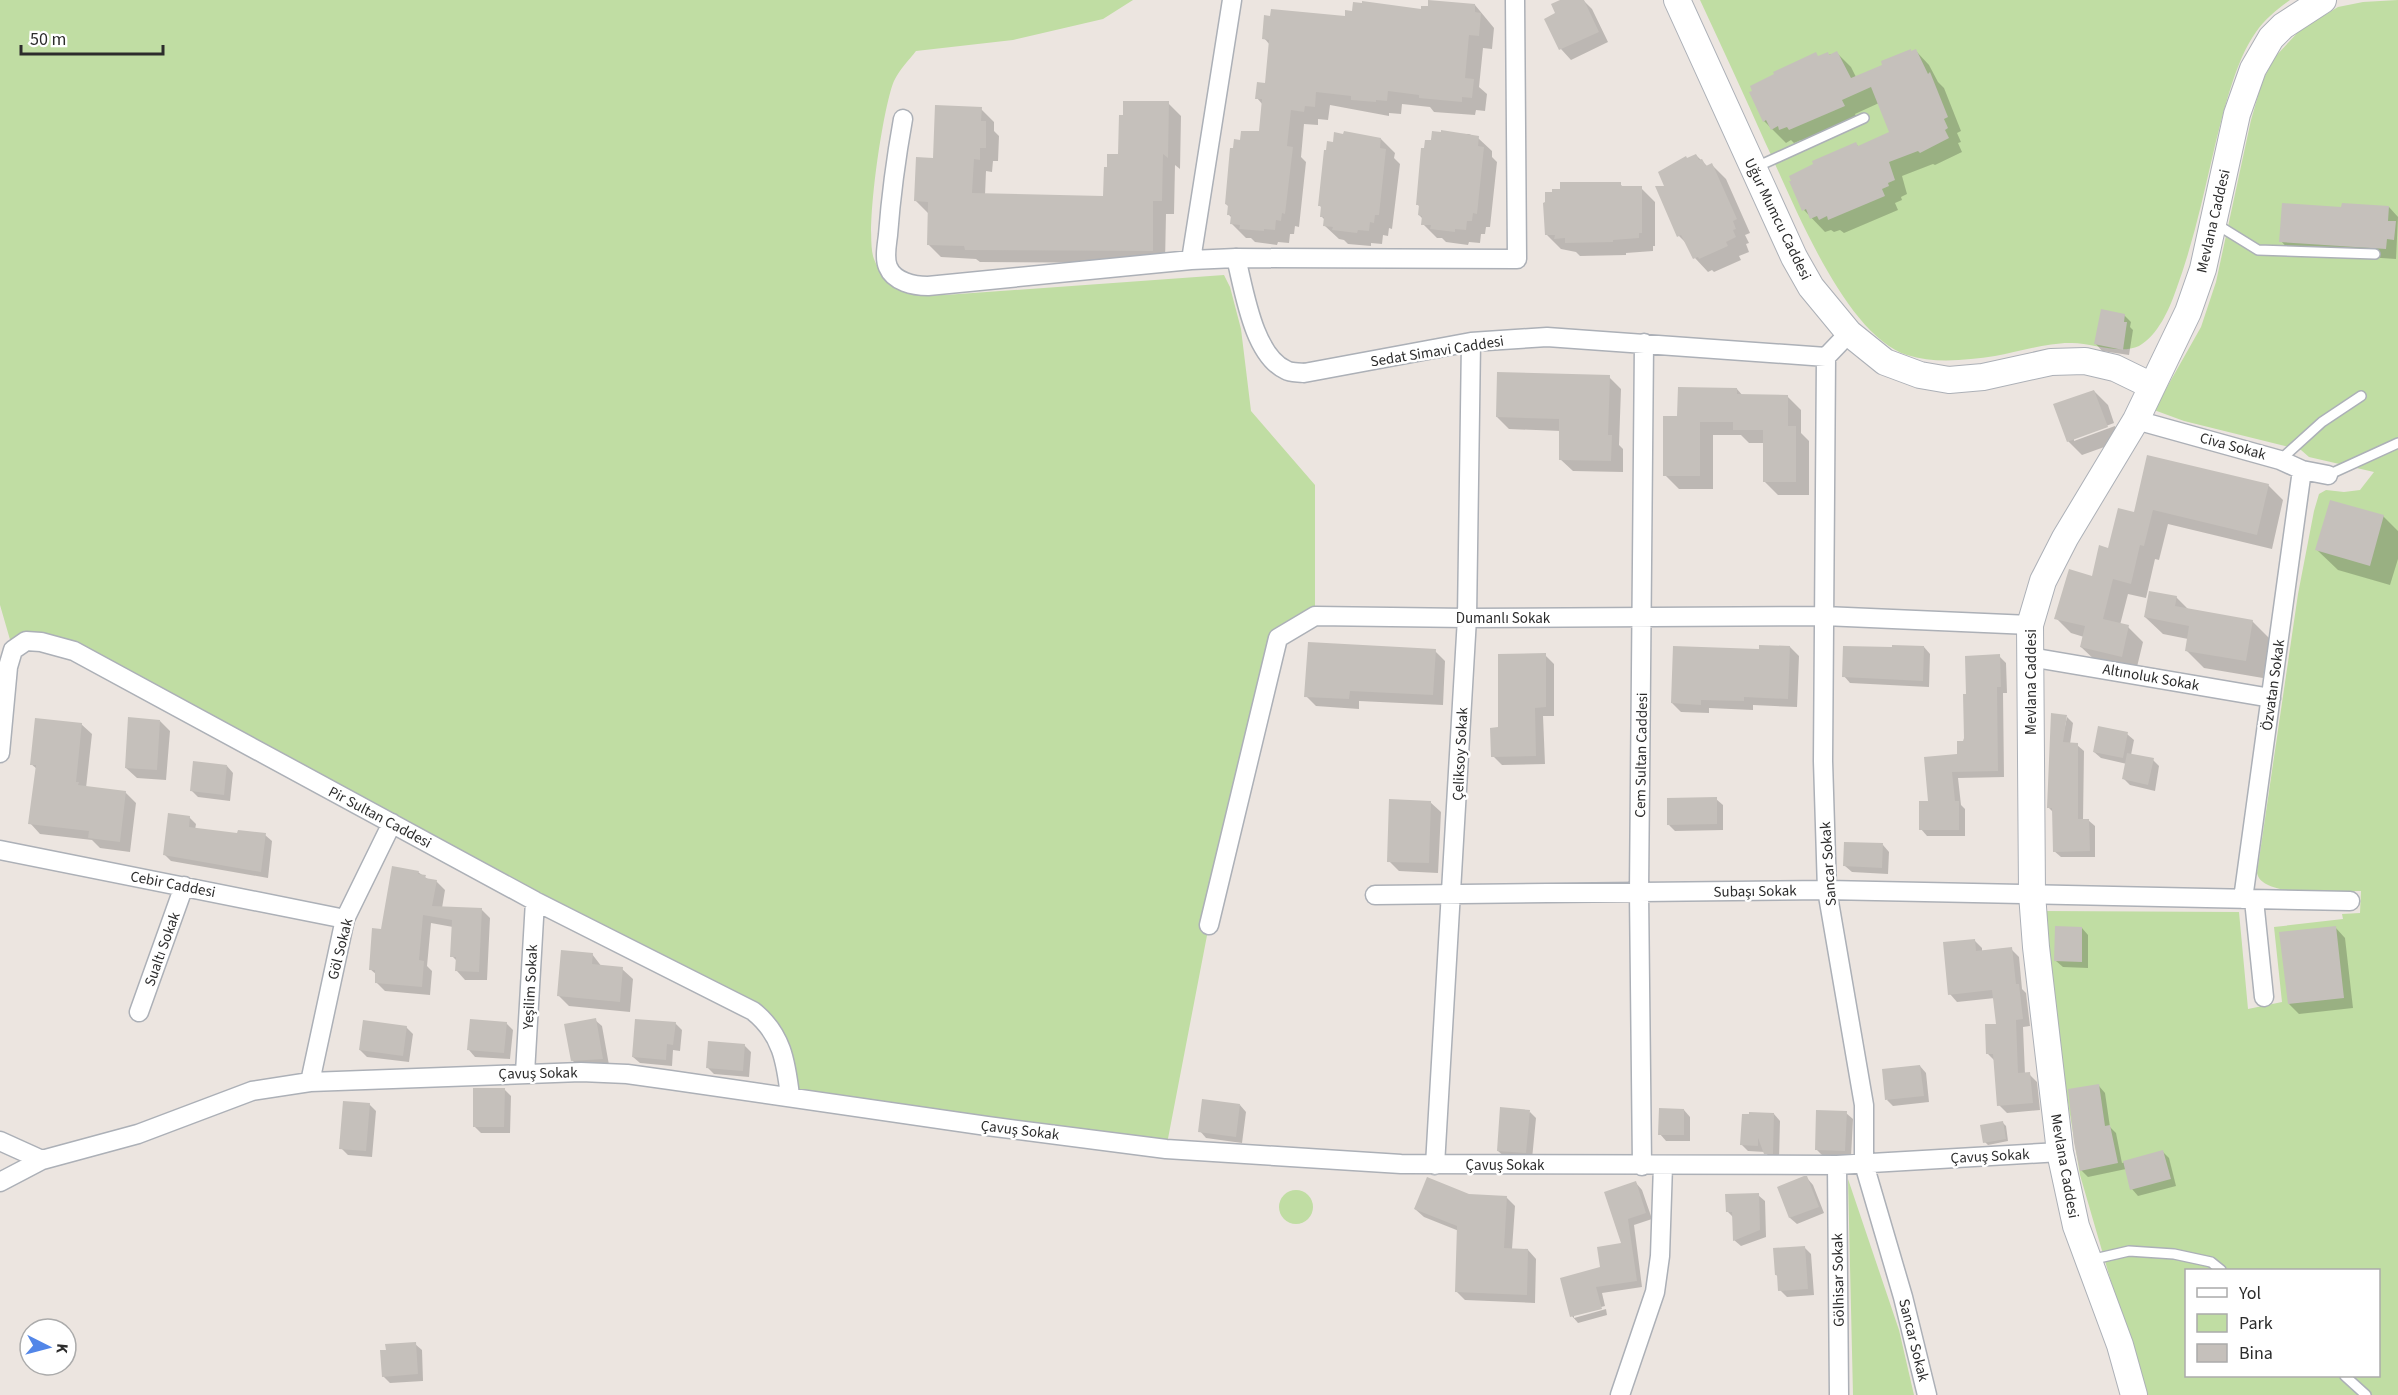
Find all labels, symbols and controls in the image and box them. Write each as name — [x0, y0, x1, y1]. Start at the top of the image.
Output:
scale bar — [21, 18, 164, 56]
text: 50 m — [30, 27, 66, 52]
street label: Uğur Mumcu Caddesi — [1739, 155, 1816, 284]
street label: Mevlana Caddesi — [2191, 167, 2236, 275]
street label: Sedat Simavi Caddesi — [1369, 331, 1505, 372]
street label: Civa Sokak — [2197, 428, 2269, 466]
street label: Dumanlı Sokak — [1456, 608, 1551, 629]
street label: Mevlana Caddesi — [2021, 629, 2042, 735]
street label: Özvatan Sokak — [2257, 637, 2290, 732]
street label: Altınoluk Sokak — [2101, 659, 2201, 696]
street label: Cem Sultan Caddesi — [1630, 692, 1653, 818]
street label: Çeliksoy Sokak — [1448, 706, 1473, 801]
street label: Pir Sultan Caddesi — [324, 781, 435, 853]
street label: Sancar Sokak — [1815, 820, 1842, 907]
street label: Cebir Caddesi — [128, 866, 217, 903]
street label: Subaşı Sokak — [1713, 880, 1797, 903]
street label: Sualtı Sokak — [139, 909, 186, 989]
street label: Göl Sokak — [323, 916, 358, 982]
street label: Yeşilim Sokak — [518, 943, 543, 1031]
street label: Çavuş Sokak — [498, 1062, 578, 1085]
street label: Mevlana Caddesi — [2045, 1112, 2084, 1220]
street label: Çavuş Sokak — [979, 1115, 1061, 1146]
street label: Çavuş Sokak — [1950, 1144, 2031, 1169]
street label: Çavuş Sokak — [1466, 1155, 1545, 1176]
street label: Gölhisar Sokak — [1827, 1232, 1850, 1327]
legend — [2185, 1269, 2380, 1377]
text: Yol — [2238, 1281, 2261, 1306]
street label: Sancar Sokak — [1893, 1297, 1934, 1384]
text: Park — [2239, 1311, 2273, 1336]
north arrow — [18, 1317, 78, 1377]
text: Bina — [2239, 1341, 2273, 1366]
text: K — [50, 1342, 73, 1355]

